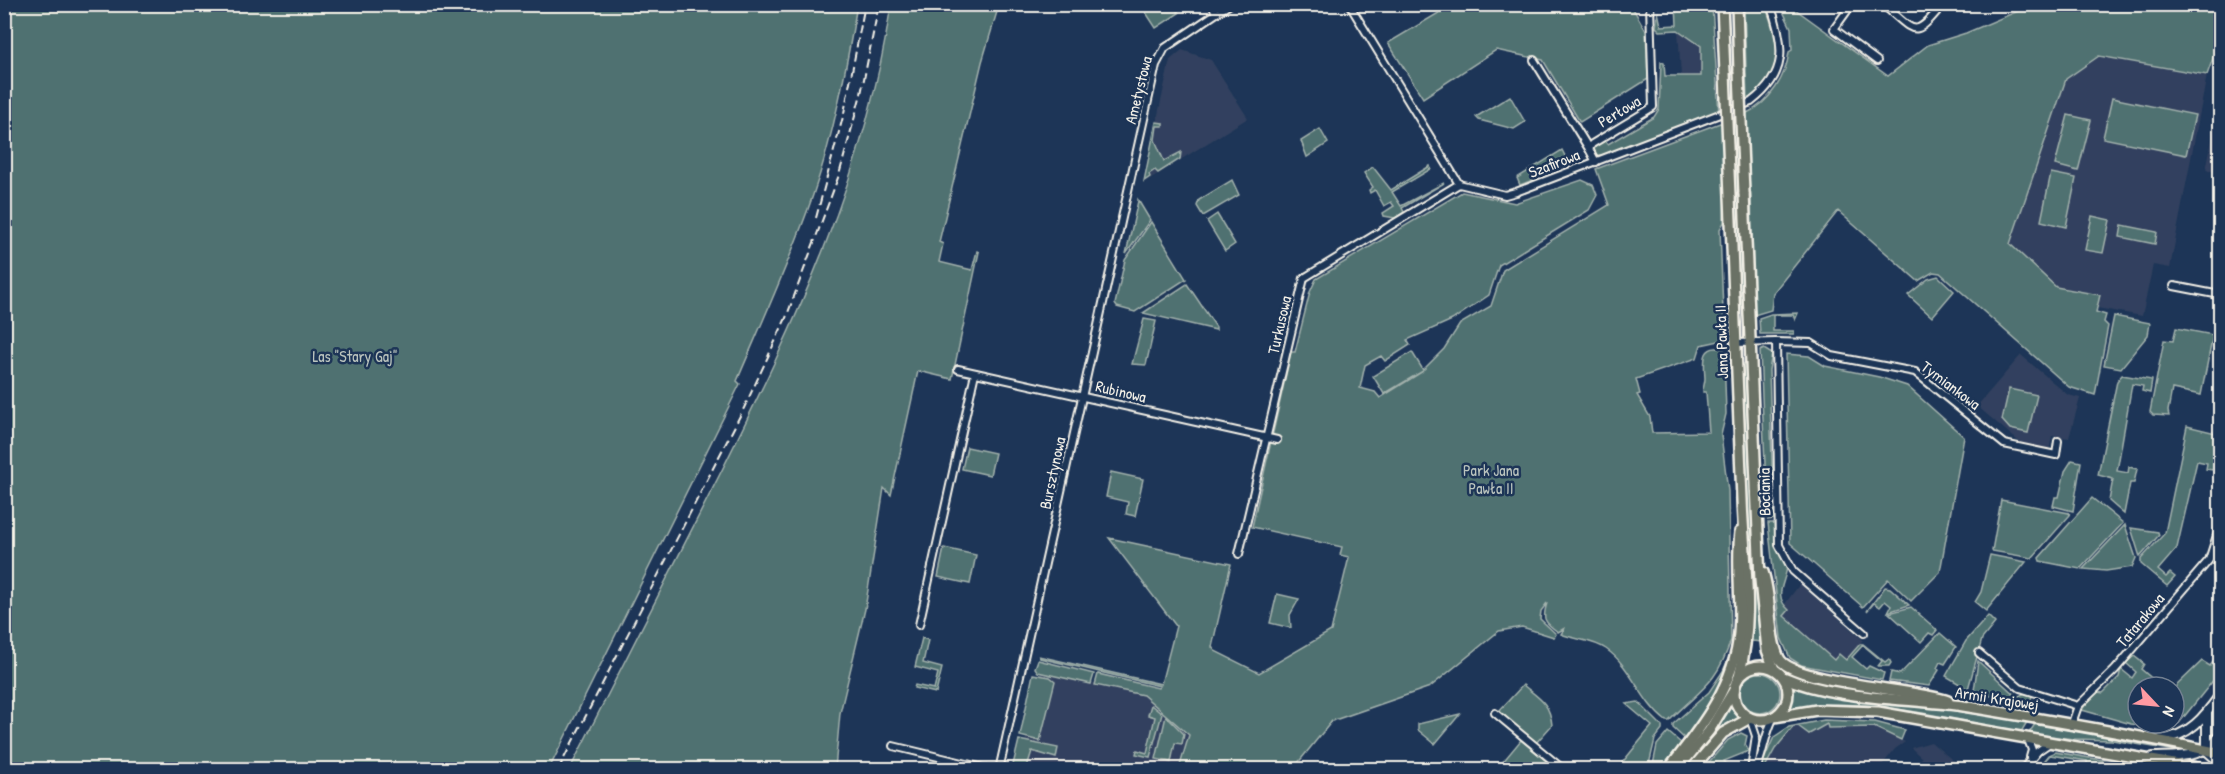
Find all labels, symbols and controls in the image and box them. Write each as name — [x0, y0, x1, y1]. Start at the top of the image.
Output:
street label: Ametystowa — [1119, 54, 1157, 126]
street label: Perłowa — [1593, 90, 1645, 132]
street label: Szafirowa — [1525, 143, 1583, 183]
street label: Turkusowa — [1262, 294, 1296, 356]
street label: Jana Pawła II — [1709, 304, 1733, 380]
park label: Las "Stary Gaj" — [312, 345, 398, 367]
street label: Tymiankowa — [1917, 355, 1985, 415]
street label: Rubinowa — [1094, 375, 1148, 407]
street label: Bursztynowa — [1034, 435, 1070, 511]
park label: Park Jana Pawła II — [1463, 459, 1519, 499]
street label: Bociania — [1753, 468, 1775, 516]
street label: Tatarakowa — [2111, 588, 2169, 652]
north arrow — [2126, 675, 2186, 735]
street label: Armii Krajowej — [1954, 681, 2040, 715]
text: N — [2158, 703, 2181, 721]

